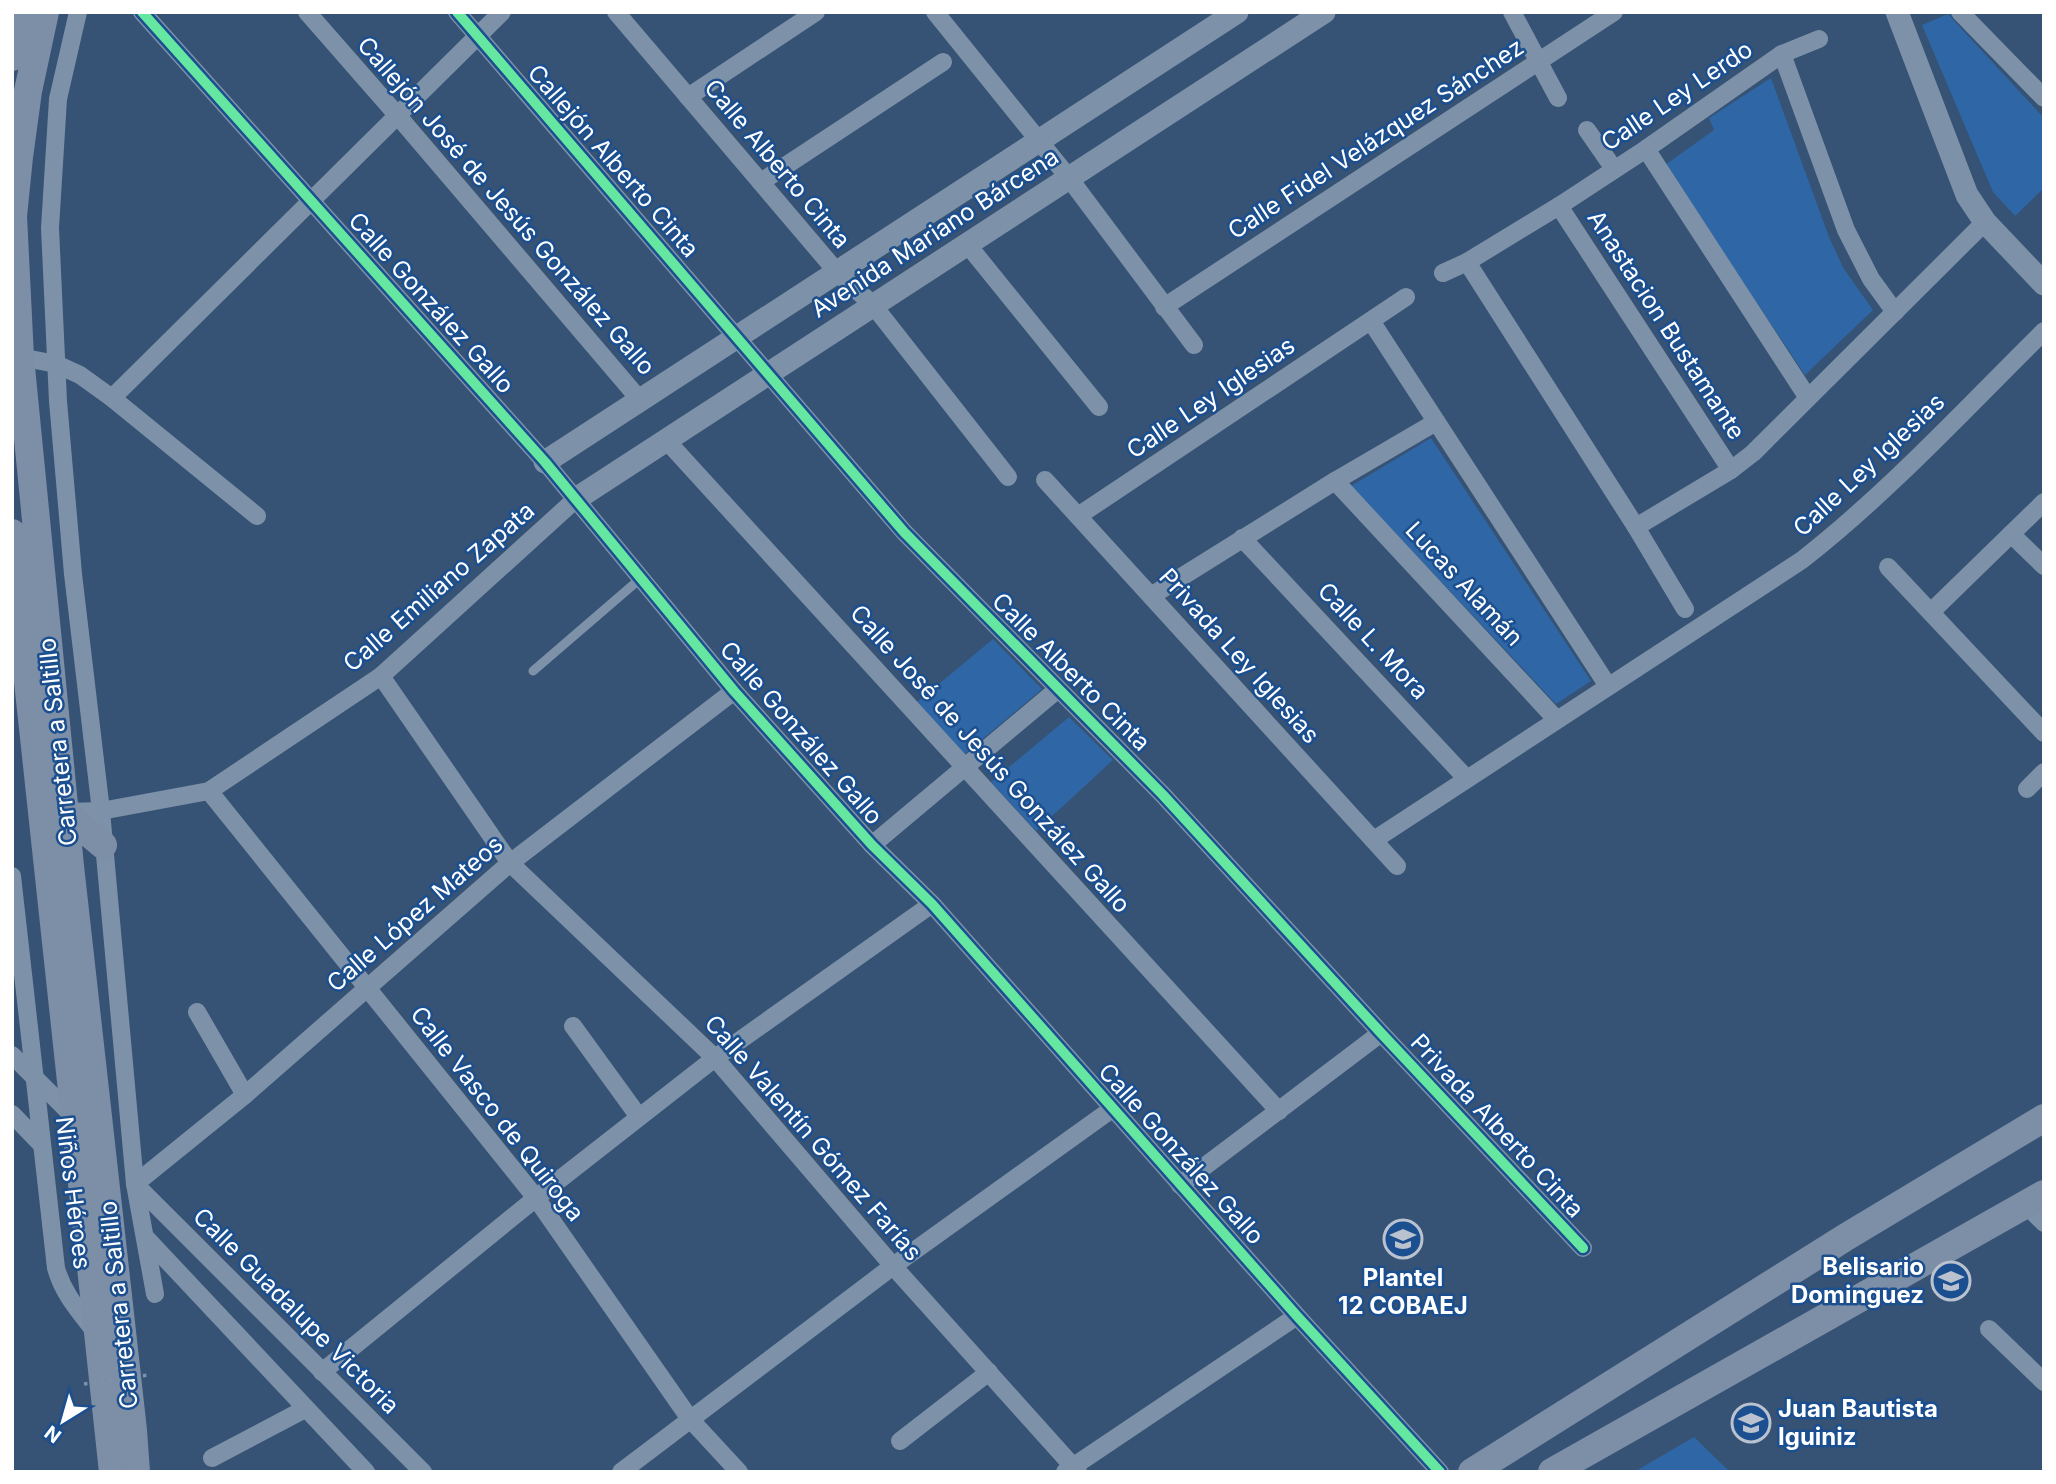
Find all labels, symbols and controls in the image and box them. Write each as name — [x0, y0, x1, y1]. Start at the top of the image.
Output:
street label: Callejón José de Jesús González Gallo — [352, 31, 661, 381]
street label: Calle Fidel Velázquez Sánchez — [1223, 32, 1529, 245]
street label: Calle Ley Lerdo — [1596, 34, 1758, 157]
street label: Callejón Alberto Cinta — [522, 58, 705, 263]
street label: Calle Alberto Cinta — [698, 73, 856, 254]
street label: Avenida Mariano Bárcena — [806, 142, 1064, 324]
street label: Anastacion Bustamante — [1581, 205, 1751, 445]
street label: Calle González Gallo — [342, 206, 520, 399]
street label: Calle Ley Iglesias — [1121, 331, 1300, 464]
street label: Calle Ley Iglesias — [1787, 387, 1950, 542]
street label: Calle Emiliano Zapata — [337, 496, 540, 677]
street label: Lucas Alamán — [1399, 516, 1529, 652]
street label: Privada Ley Iglesias — [1153, 562, 1326, 749]
street label: Calle L. Mora — [1312, 576, 1435, 705]
street label: Calle Alberto Cinta — [986, 587, 1156, 757]
street label: Calle José de Jesús González Gallo — [844, 599, 1136, 919]
street label: Calle González Gallo — [714, 635, 889, 830]
street label: Carretera a Saltillo — [32, 637, 83, 847]
street label: Calle López Mateos — [321, 829, 509, 998]
street label: Calle Vasco de Quiroga — [404, 1000, 590, 1227]
street label: Calle Valentín Gómez Farías — [699, 1009, 928, 1266]
street label: Privada Alberto Cinta — [1405, 1028, 1590, 1223]
street label: Calle González Gallo — [1092, 1057, 1270, 1250]
street label: Niños Héroes — [50, 1115, 97, 1271]
street label: Carretera a Saltillo — [93, 1200, 144, 1410]
street label: Calle Guadalupe Victoria — [187, 1202, 405, 1420]
school or university icon: Plantel 12 COBAEJ — [1382, 1218, 1424, 1260]
place label: Belisario Dominguez — [1791, 1252, 1924, 1309]
school or university icon: Belisario Dominguez — [1930, 1260, 1972, 1302]
place label: Plantel 12 COBAEJ — [1338, 1263, 1468, 1320]
north arrow — [28, 1386, 98, 1456]
place label: Juan Bautista Iguiniz — [1778, 1394, 1938, 1451]
school or university icon: Juan Bautista Iguiniz — [1730, 1402, 1772, 1444]
text: N — [40, 1421, 66, 1448]

